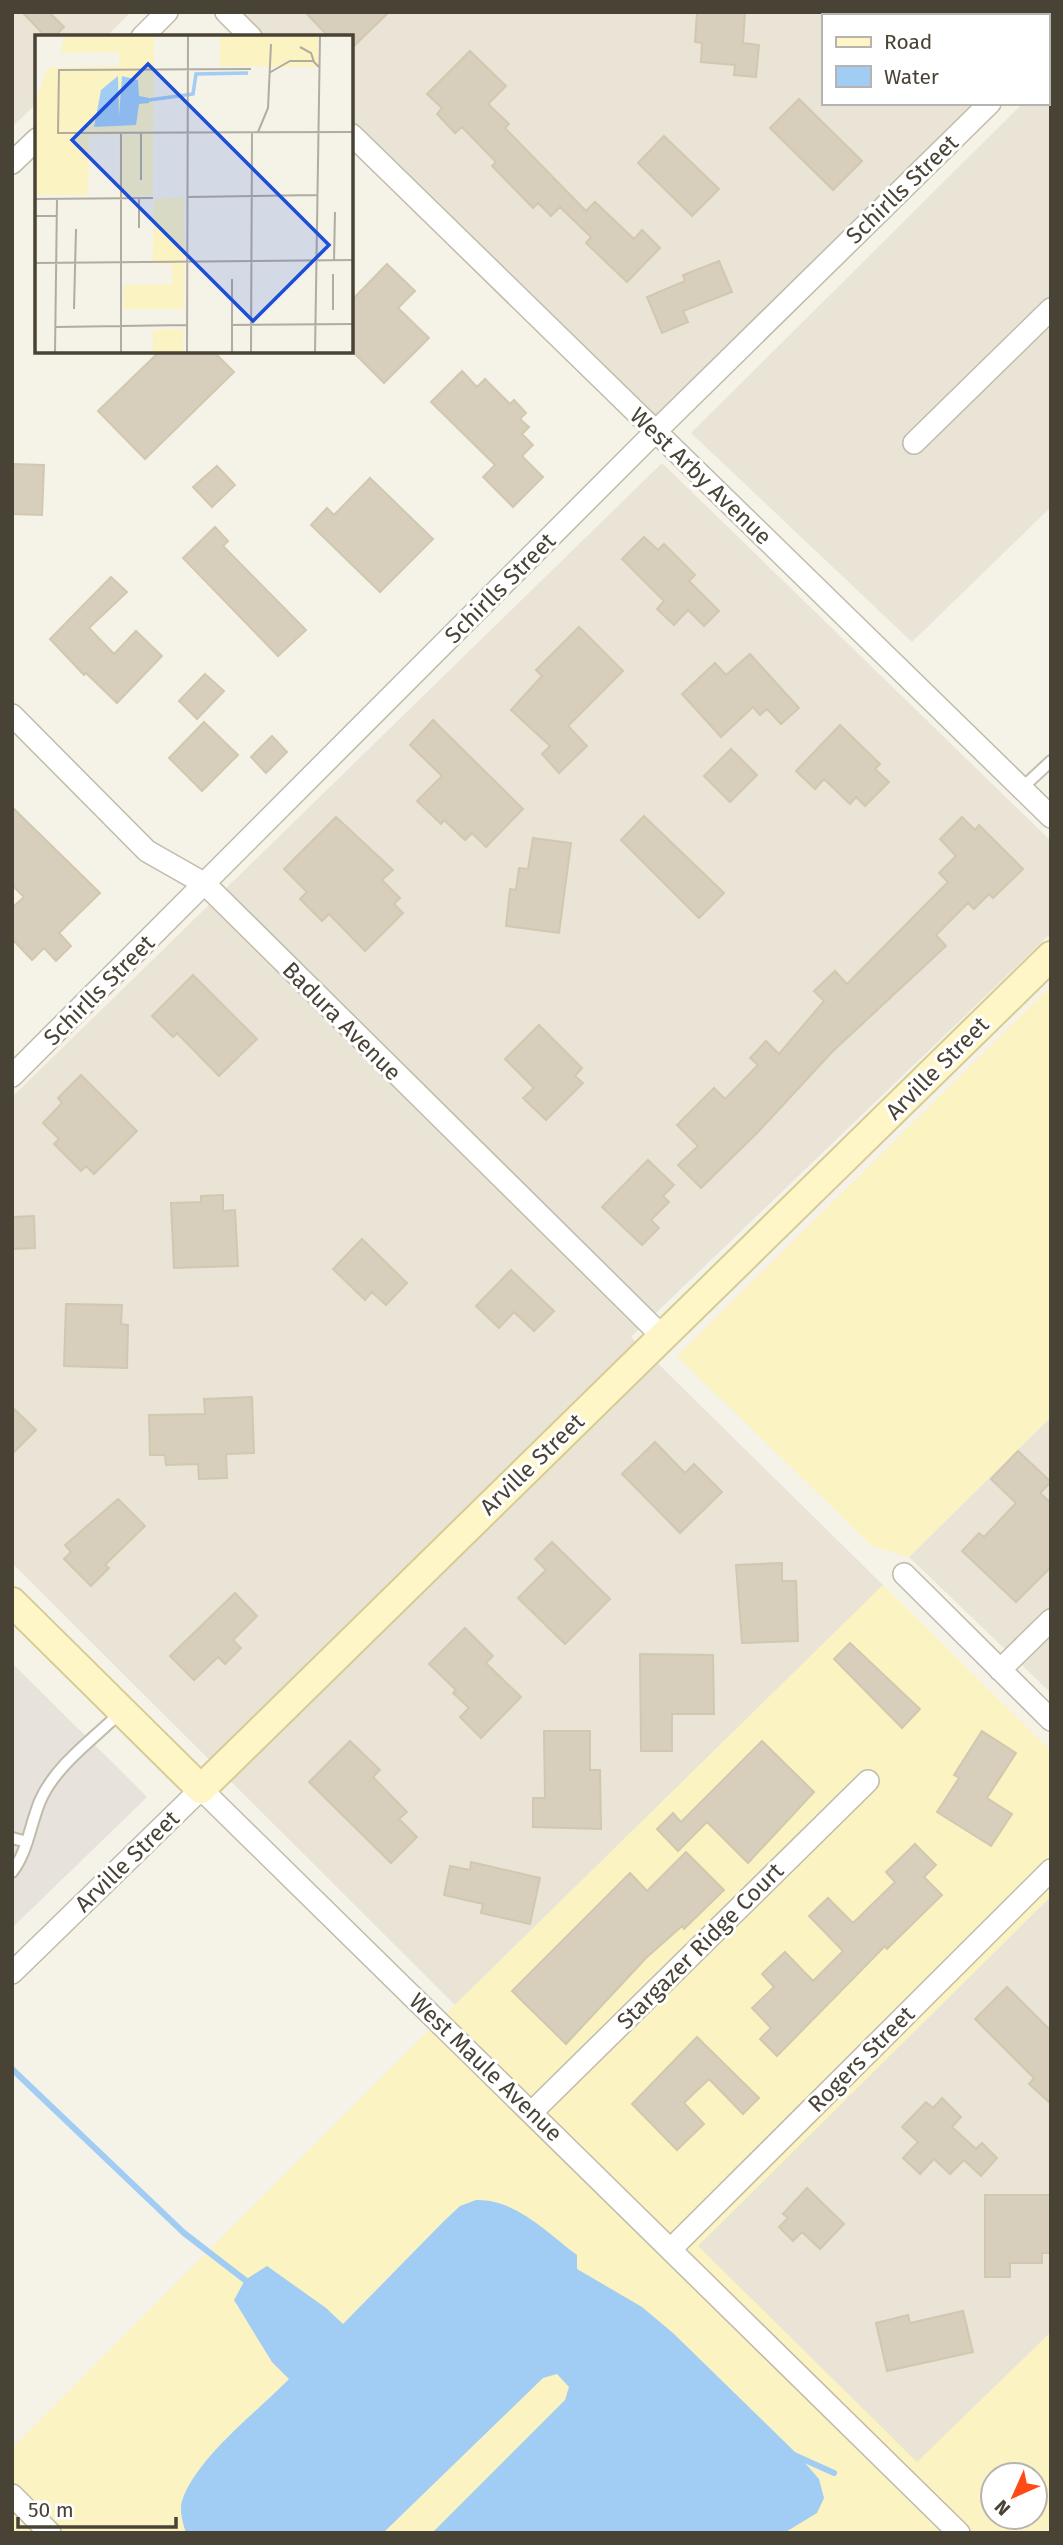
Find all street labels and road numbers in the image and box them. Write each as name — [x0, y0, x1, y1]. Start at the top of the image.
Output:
street label: Schirlls Street — [840, 128, 964, 249]
street label: West Arby Avenue — [624, 401, 778, 551]
street label: Schirlls Street — [439, 526, 562, 649]
street label: Schirlls Street — [38, 928, 161, 1051]
street label: Badura Avenue — [277, 956, 407, 1086]
street label: Arville Street — [880, 1010, 995, 1125]
street label: Arville Street — [474, 1407, 591, 1521]
street label: Arville Street — [69, 1804, 186, 1918]
street label: Stargazer Ridge Court — [611, 1856, 790, 2035]
street label: West Maule Avenue — [404, 1987, 568, 2147]
street label: Rogers Street — [802, 2000, 920, 2118]

